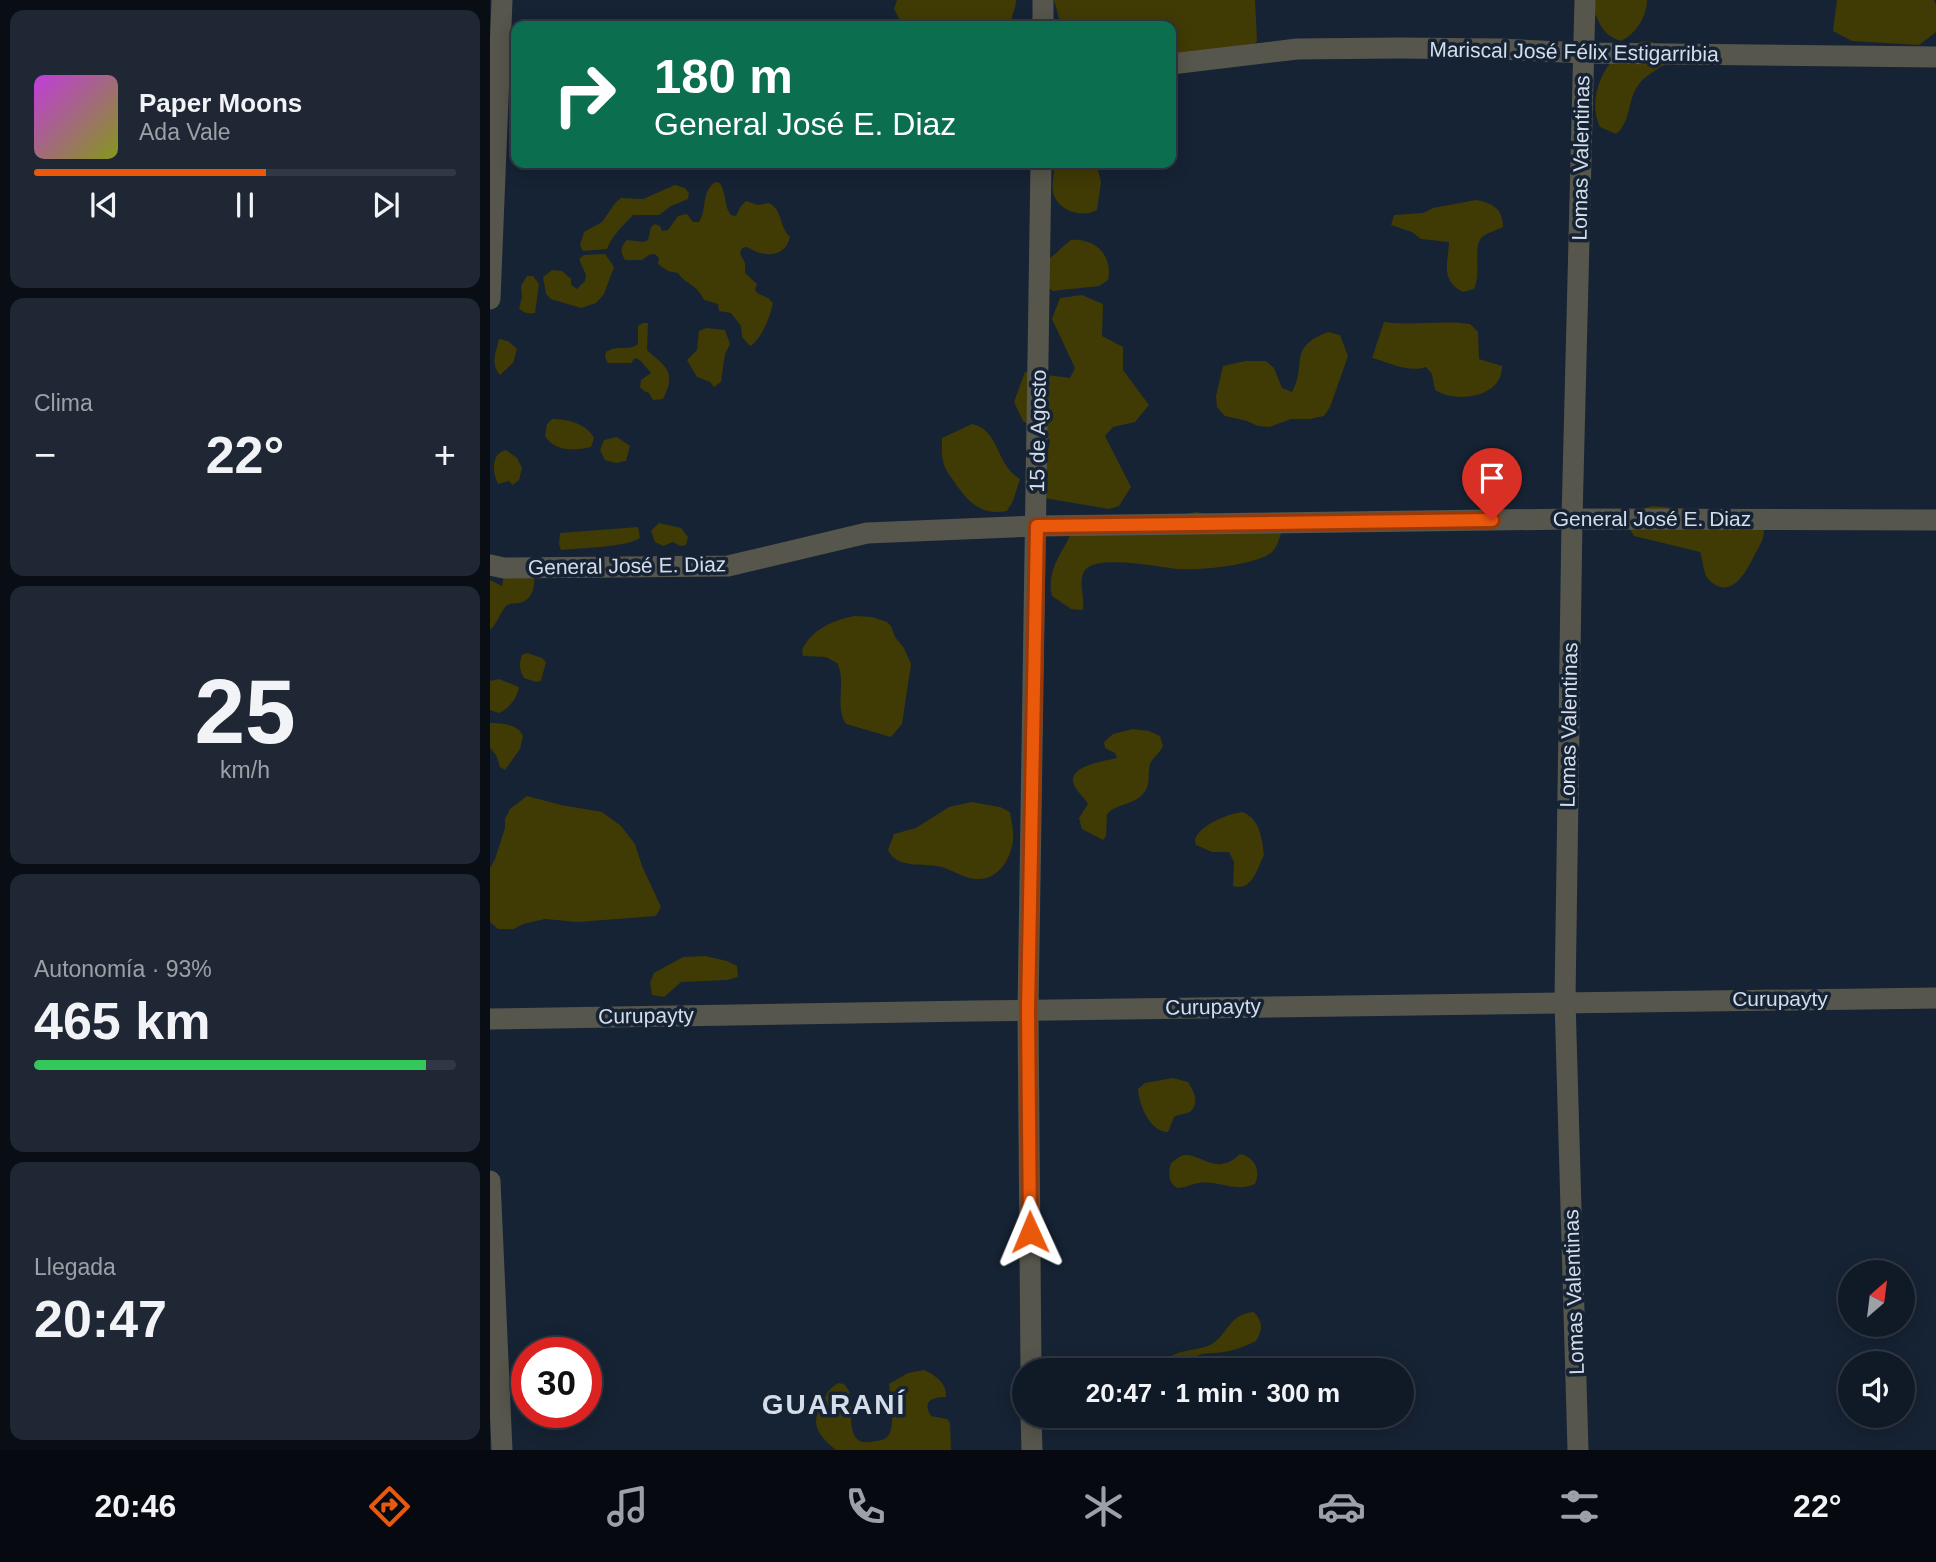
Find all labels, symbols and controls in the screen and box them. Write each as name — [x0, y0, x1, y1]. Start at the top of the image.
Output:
street label: Mariscal José Félix Estigarribia — [1429, 37, 1719, 66]
icon: right — [539, 49, 630, 140]
text: 180 m — [654, 49, 793, 103]
street label: Lomas Valentinas — [1568, 75, 1593, 241]
text: Paper Moons — [139, 88, 302, 118]
text: General José E. Diaz — [654, 106, 956, 142]
text: Ada Vale — [139, 119, 231, 145]
icon: previous — [85, 186, 123, 224]
icon: pause — [226, 186, 264, 224]
icon: next — [367, 186, 405, 224]
street label: 15 de Agosto — [1025, 369, 1050, 492]
text: Clima — [34, 390, 93, 416]
text: 22° — [206, 426, 284, 484]
text: − — [34, 434, 56, 476]
text: + — [434, 434, 456, 476]
pin — [1462, 448, 1522, 520]
icon: arrive — [1473, 459, 1511, 497]
street label: General José E. Diaz — [1553, 507, 1751, 530]
street label: General José E. Diaz — [528, 552, 726, 579]
street label: Lomas Valentinas — [1556, 642, 1581, 808]
text: 25 — [194, 661, 296, 762]
text: km/h — [220, 757, 270, 783]
text: Autonomía · 93% — [34, 956, 212, 982]
street label: Curupayty — [1732, 987, 1828, 1010]
text: 465 km — [34, 992, 210, 1050]
street label: Curupayty — [1165, 994, 1262, 1019]
street label: Curupayty — [598, 1003, 695, 1028]
position arrow — [993, 1195, 1067, 1269]
street label: Lomas Valentinas — [1559, 1209, 1588, 1375]
text: Llegada — [34, 1254, 116, 1280]
north arrow — [1838, 1260, 1914, 1337]
map controls — [1838, 1260, 1915, 1428]
text: 20:47 — [34, 1290, 167, 1348]
speed limit sign: 30 — [511, 1337, 602, 1428]
button: sound — [1838, 1351, 1915, 1428]
text: 20:47 · 1 min · 300 m — [1086, 1378, 1340, 1408]
district label: GUARANÍ — [762, 1389, 906, 1420]
icon: directions — [365, 1482, 414, 1531]
icon: music — [603, 1482, 652, 1531]
icon: phone — [841, 1482, 890, 1531]
icon: climate — [1079, 1482, 1128, 1531]
icon: car — [1317, 1482, 1366, 1531]
icon: filters — [1555, 1482, 1604, 1531]
text: 20:46 — [94, 1488, 176, 1524]
text: 22° — [1793, 1488, 1842, 1524]

